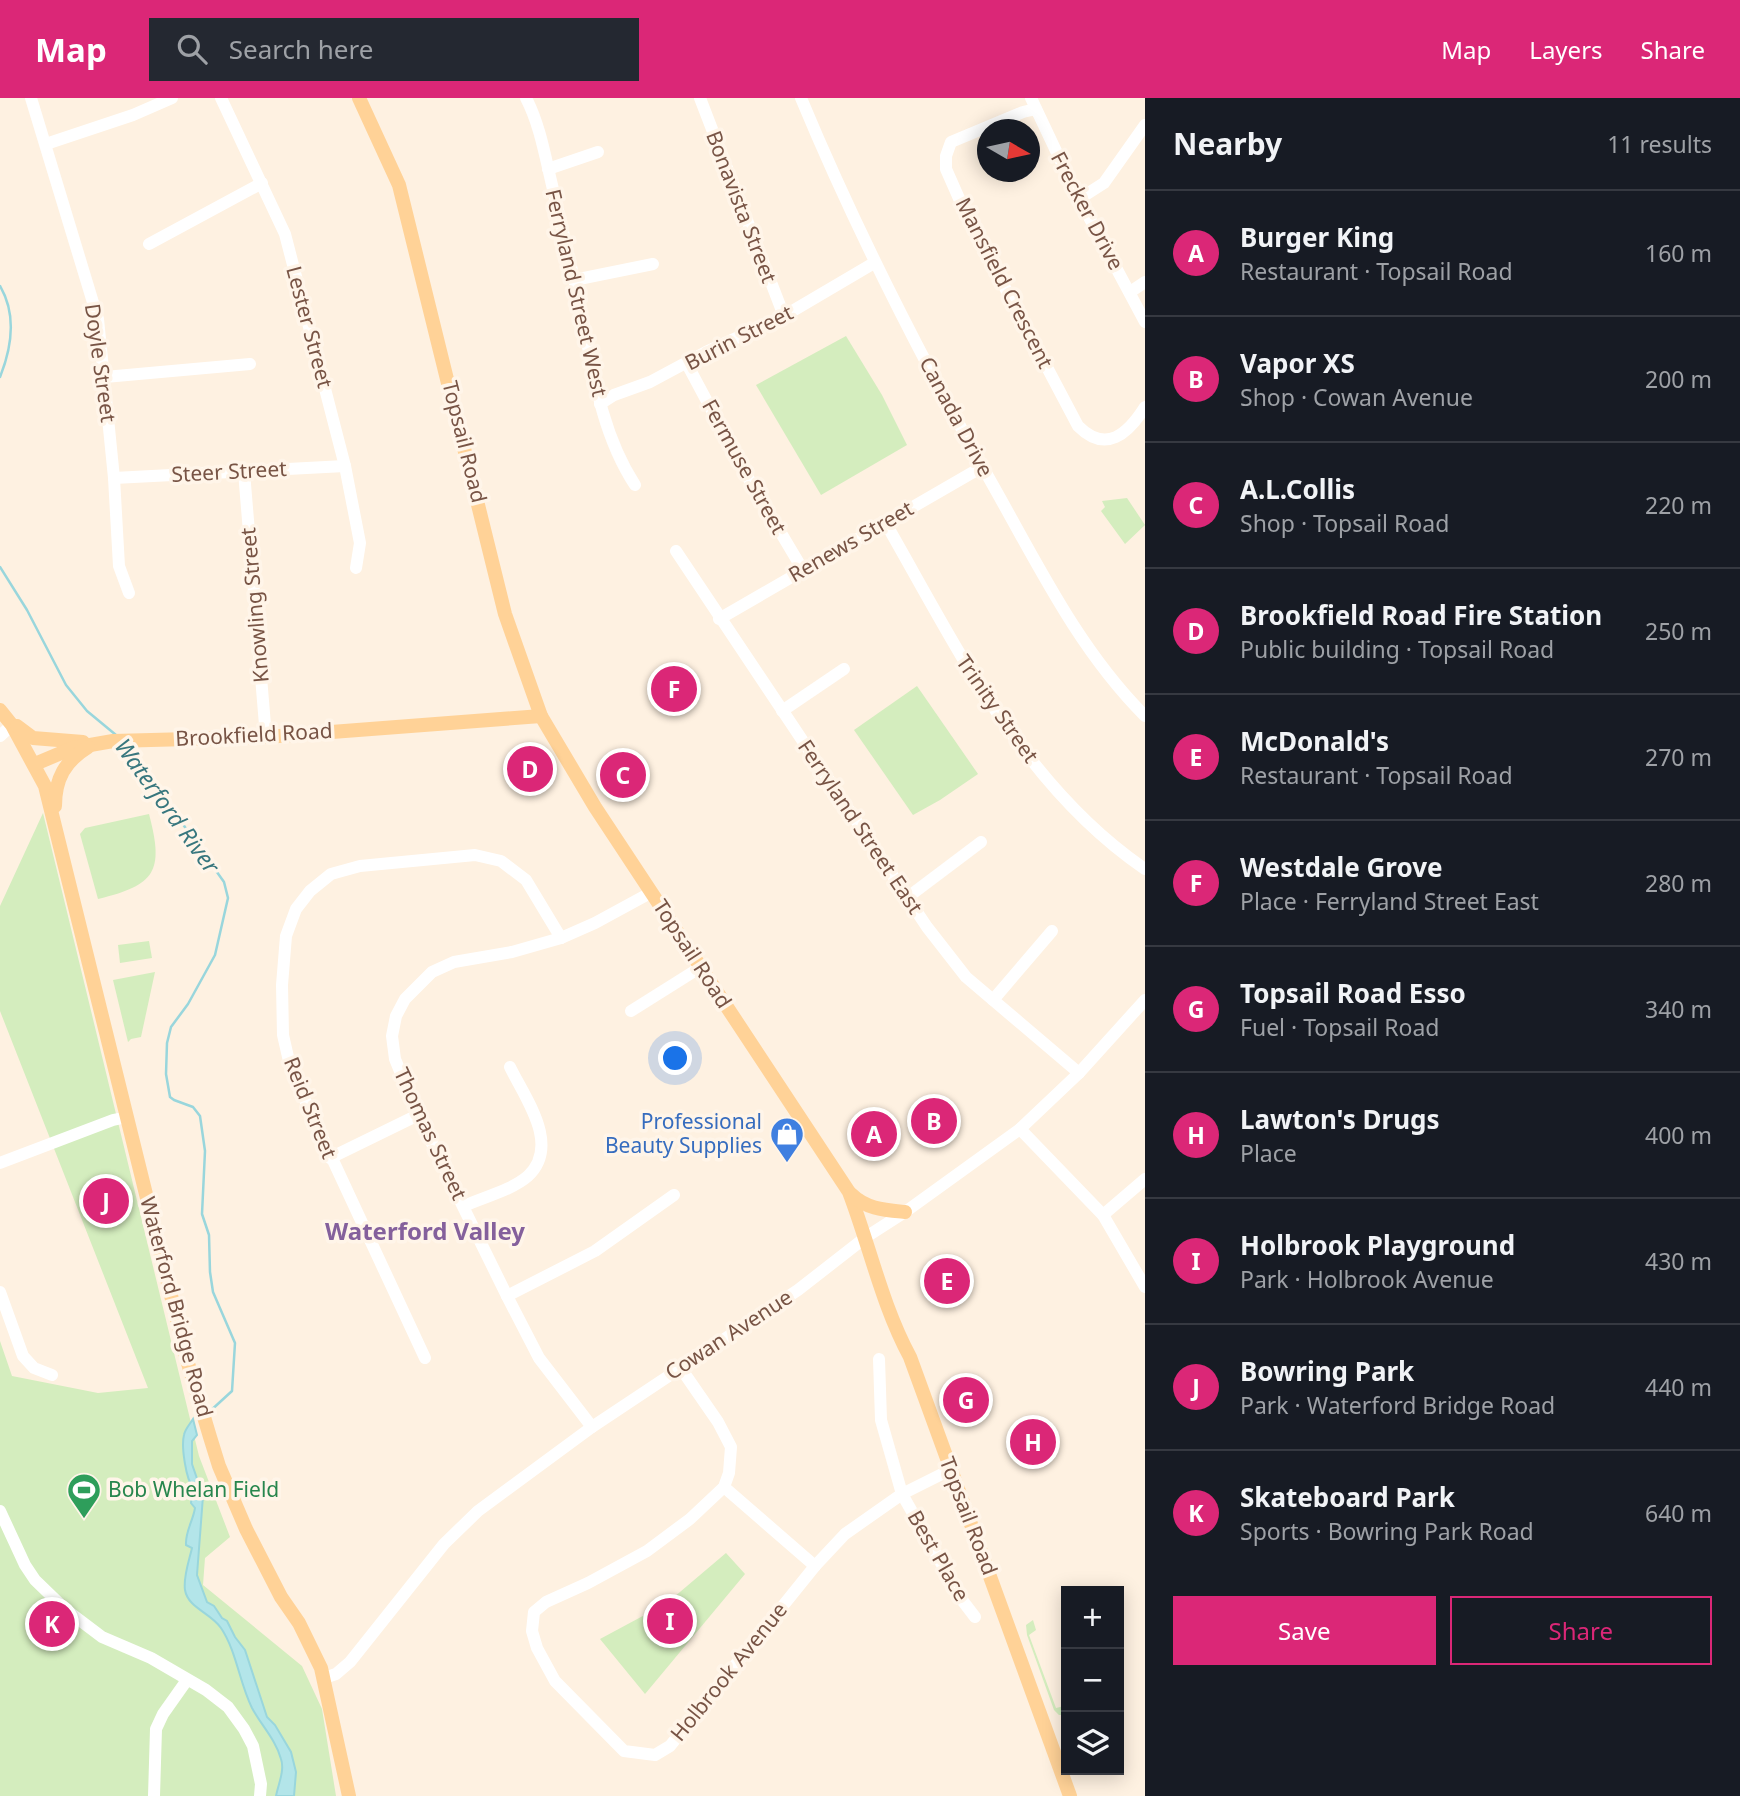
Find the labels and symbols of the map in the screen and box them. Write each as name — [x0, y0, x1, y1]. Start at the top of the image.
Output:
north arrow — [977, 119, 1040, 182]
street label: Bonavista Street — [700, 127, 784, 287]
street label: Frecker Drive — [1045, 146, 1131, 275]
street label: Ferryland Street West — [539, 186, 615, 400]
street label: Mansfield Crescent — [950, 192, 1060, 373]
street label: Lester Street — [280, 263, 340, 391]
street label: Burin Street — [680, 298, 798, 376]
street label: Doyle Street — [79, 302, 123, 424]
street label: Canada Drive — [914, 352, 1000, 481]
street label: Topsail Road — [436, 378, 494, 506]
street label: Fermuse Street — [696, 394, 794, 539]
street label: Steer Street — [171, 454, 288, 488]
street label: Renews Street — [783, 494, 918, 588]
street label: Knowling Street — [233, 526, 275, 684]
street label: Trinity Street — [950, 649, 1046, 768]
pin: F — [651, 663, 697, 715]
street label: Brookfield Road — [175, 716, 333, 752]
water label: Waterford River — [108, 732, 228, 880]
street label: Ferryland Street East — [792, 734, 930, 919]
pin: D — [507, 743, 553, 795]
pin: C — [600, 749, 646, 801]
street label: Topsail Road — [647, 894, 738, 1013]
your location — [658, 1041, 692, 1075]
street label: Reid Street — [278, 1053, 344, 1163]
street label: Thomas Street — [388, 1063, 474, 1205]
pin: B — [911, 1095, 957, 1147]
place label: Professional Beauty Supplies — [605, 1107, 762, 1159]
pin: A — [851, 1108, 897, 1160]
shop icon: Professional Beauty Supplies — [768, 1115, 806, 1164]
pin: J — [83, 1175, 129, 1227]
street label: Waterford Bridge Road — [134, 1194, 220, 1420]
district label: Waterford Valley — [325, 1214, 525, 1247]
pin: E — [924, 1255, 970, 1307]
street label: Cowan Avenue — [660, 1283, 797, 1386]
pin: G — [943, 1374, 989, 1426]
pin: H — [1010, 1416, 1056, 1468]
street label: Topsail Road — [934, 1453, 1004, 1579]
sports icon: Bob Whelan Field — [65, 1471, 103, 1520]
place label: Bob Whelan Field — [108, 1475, 279, 1503]
street label: Best Place — [902, 1505, 976, 1606]
pin: I — [647, 1595, 693, 1647]
street label: Holbrook Avenue — [664, 1596, 793, 1746]
pin: K — [29, 1598, 75, 1650]

